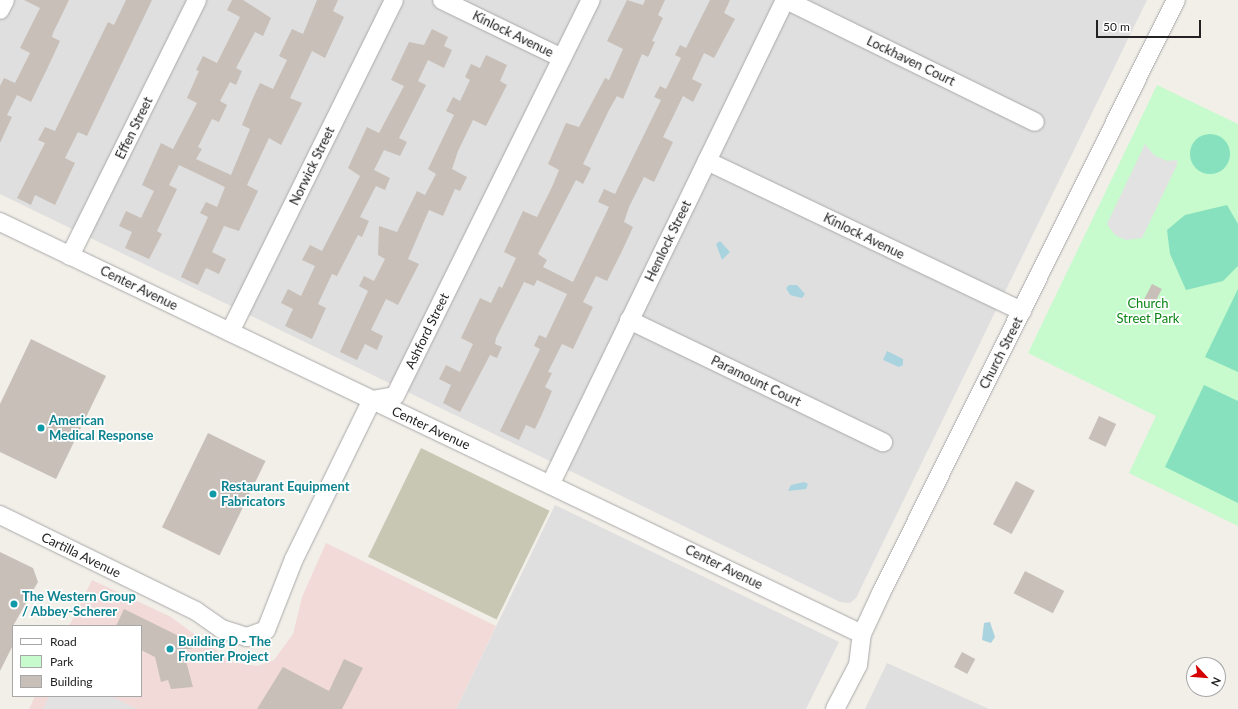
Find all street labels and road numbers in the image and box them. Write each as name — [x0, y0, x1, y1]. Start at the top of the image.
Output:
street label: Kinlock Avenue — [470, 8, 556, 60]
street label: Lockhaven Court — [864, 33, 958, 89]
street label: Effen Street — [112, 94, 156, 162]
street label: Norwick Street — [286, 124, 338, 208]
street label: Hemlock Street — [642, 198, 694, 284]
street label: Kinlock Avenue — [821, 210, 907, 262]
street label: Center Avenue — [97, 262, 181, 314]
street label: Ashford Street — [402, 290, 452, 372]
street label: Church Street — [976, 314, 1026, 392]
street label: Paramount Court — [708, 352, 804, 410]
street label: Center Avenue — [389, 403, 473, 453]
street label: Cartilla Avenue — [39, 529, 123, 581]
street label: Center Avenue — [682, 541, 766, 593]

